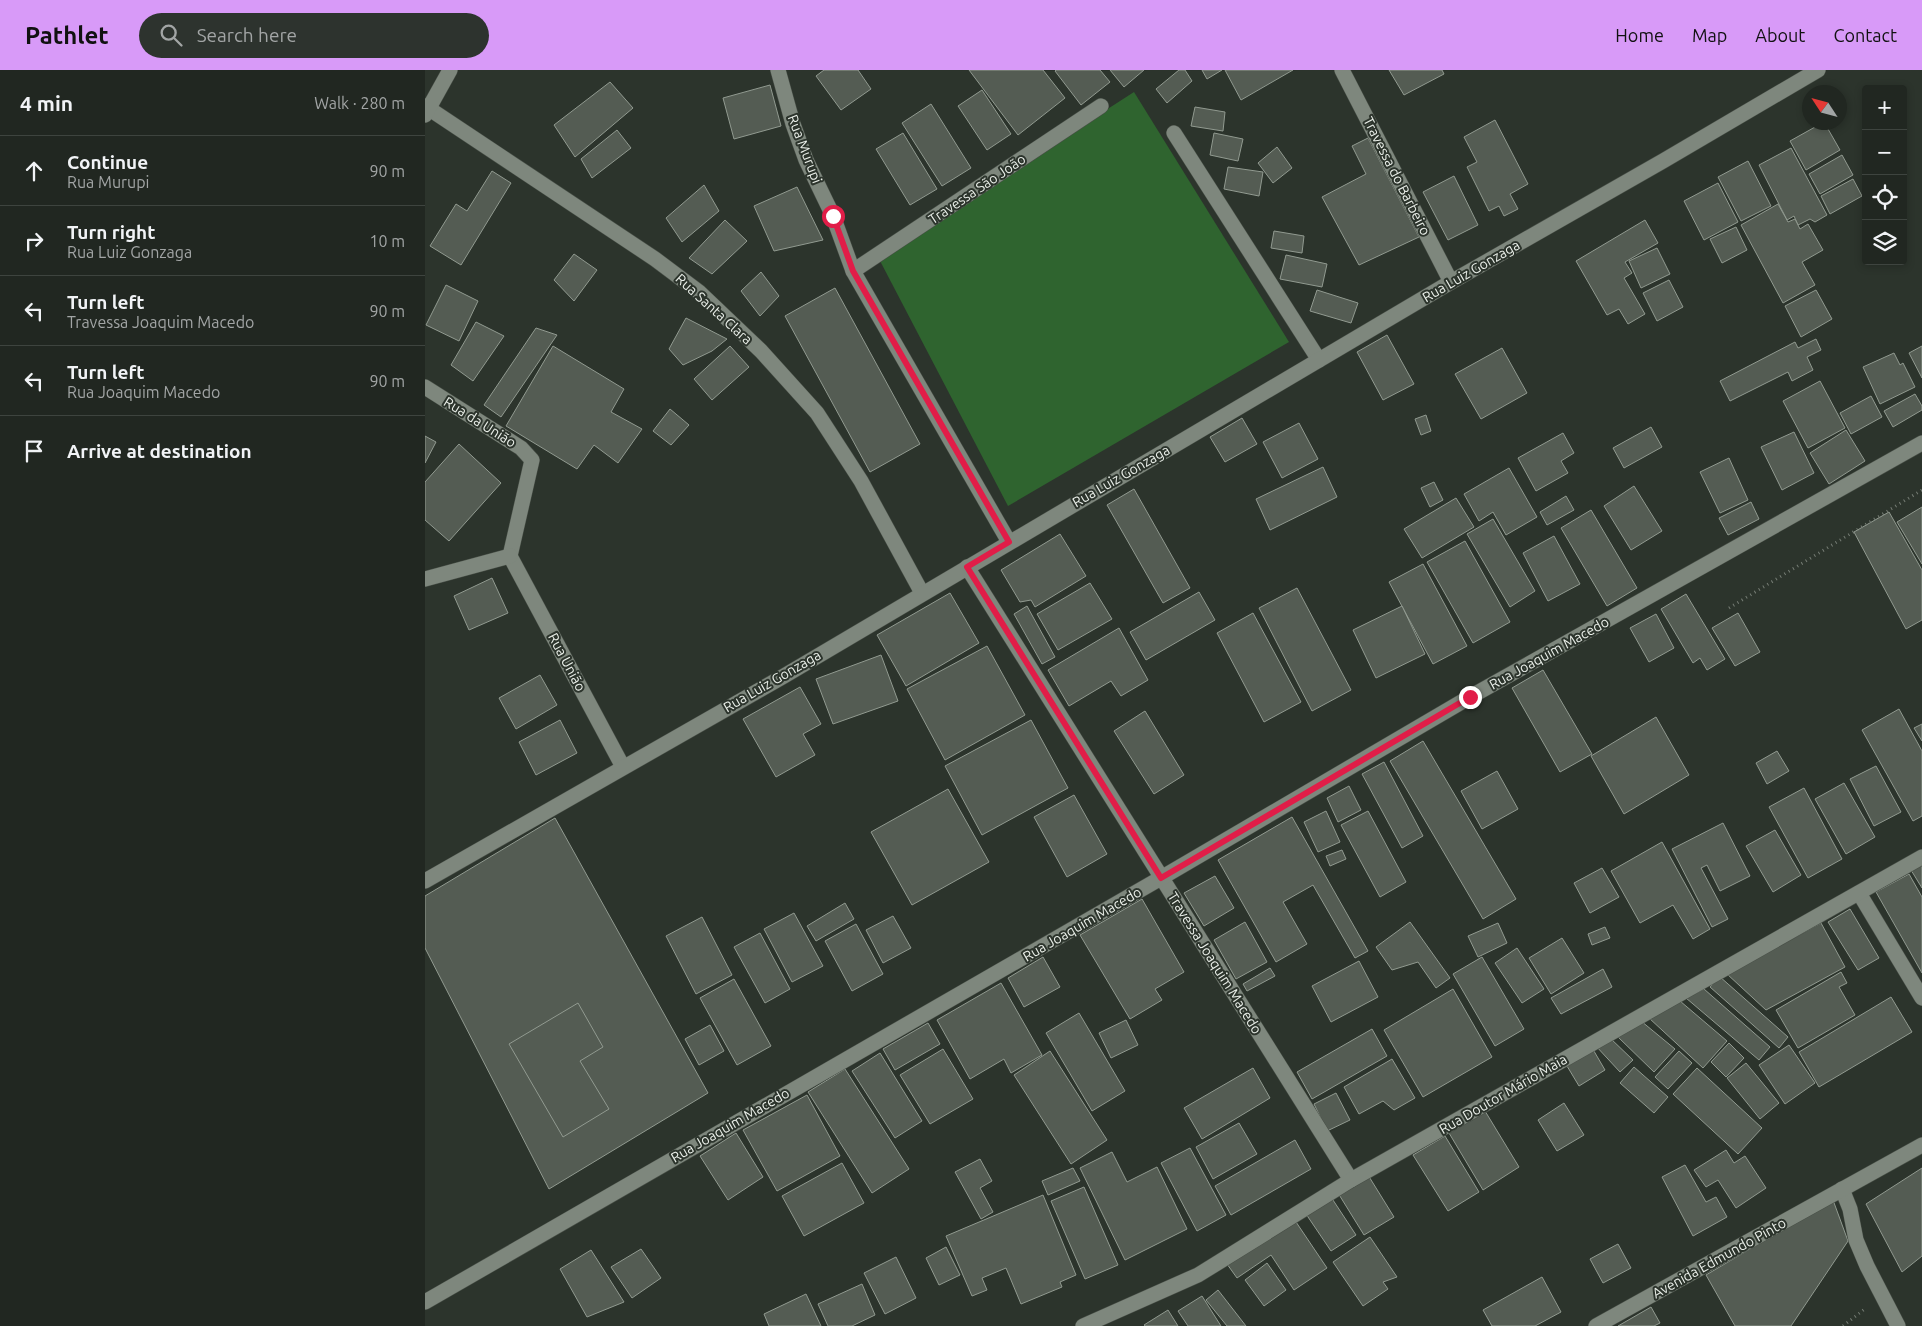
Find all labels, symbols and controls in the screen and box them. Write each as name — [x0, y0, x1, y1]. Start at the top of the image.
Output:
search box — [139, 13, 489, 58]
icon: search — [157, 21, 185, 49]
text: Pathlet — [25, 22, 109, 49]
text: Search here — [197, 24, 297, 46]
text: Home — [1615, 25, 1664, 45]
text: Map — [1692, 25, 1727, 45]
text: About — [1755, 25, 1805, 45]
text: Contact — [1833, 25, 1897, 45]
north arrow — [1802, 85, 1847, 130]
map controls — [1862, 85, 1907, 265]
button: + — [1862, 85, 1907, 130]
text: 4 min — [20, 91, 73, 115]
text: Walk · 280 m — [314, 94, 405, 112]
street label: Rua Murupi — [785, 112, 825, 186]
street label: Travessa do Barbeiro — [1360, 114, 1434, 238]
button: − — [1862, 130, 1907, 175]
text: Continue — [67, 151, 148, 173]
street label: Travessa São João — [926, 151, 1028, 227]
icon: ahead — [20, 157, 48, 185]
text: 90 m — [369, 162, 405, 180]
text: Rua Murupi — [67, 173, 149, 191]
button: locate — [1862, 175, 1907, 220]
route start — [822, 205, 845, 228]
button: layers — [1862, 220, 1907, 265]
text: Turn right — [67, 221, 155, 243]
icon: right — [20, 227, 48, 255]
text: 10 m — [369, 232, 405, 250]
street label: Rua Luiz Gonzaga — [1420, 237, 1522, 305]
text: Rua Luiz Gonzaga — [67, 243, 192, 261]
street label: Rua Santa Clara — [672, 270, 756, 348]
text: Turn left — [67, 291, 145, 313]
icon: left — [20, 297, 48, 325]
text: 90 m — [369, 302, 405, 320]
text: Travessa Joaquim Macedo — [67, 313, 254, 331]
text: Turn left — [67, 361, 145, 383]
icon: left — [20, 367, 48, 395]
text: 90 m — [369, 372, 405, 390]
text: Rua Joaquim Macedo — [67, 383, 220, 401]
street label: Rua da União — [441, 393, 519, 451]
icon: arrive — [20, 437, 48, 465]
text: Arrive at destination — [67, 440, 252, 462]
street label: Rua Luiz Gonzaga — [1070, 442, 1172, 510]
street label: Rua Joaquim Macedo — [1486, 613, 1612, 693]
street label: Rua União — [545, 630, 589, 694]
street label: Rua Luiz Gonzaga — [721, 647, 823, 715]
route end — [1459, 686, 1482, 709]
street label: Rua Joaquim Macedo — [1020, 884, 1144, 964]
street label: Travessa Joaquim Macedo — [1165, 889, 1265, 1037]
street label: Rua Doutor Mário Maia — [1436, 1051, 1570, 1137]
street label: Rua Joaquim Macedo — [668, 1085, 792, 1165]
street label: Avenida Edmundo Pinto — [1649, 1215, 1789, 1301]

